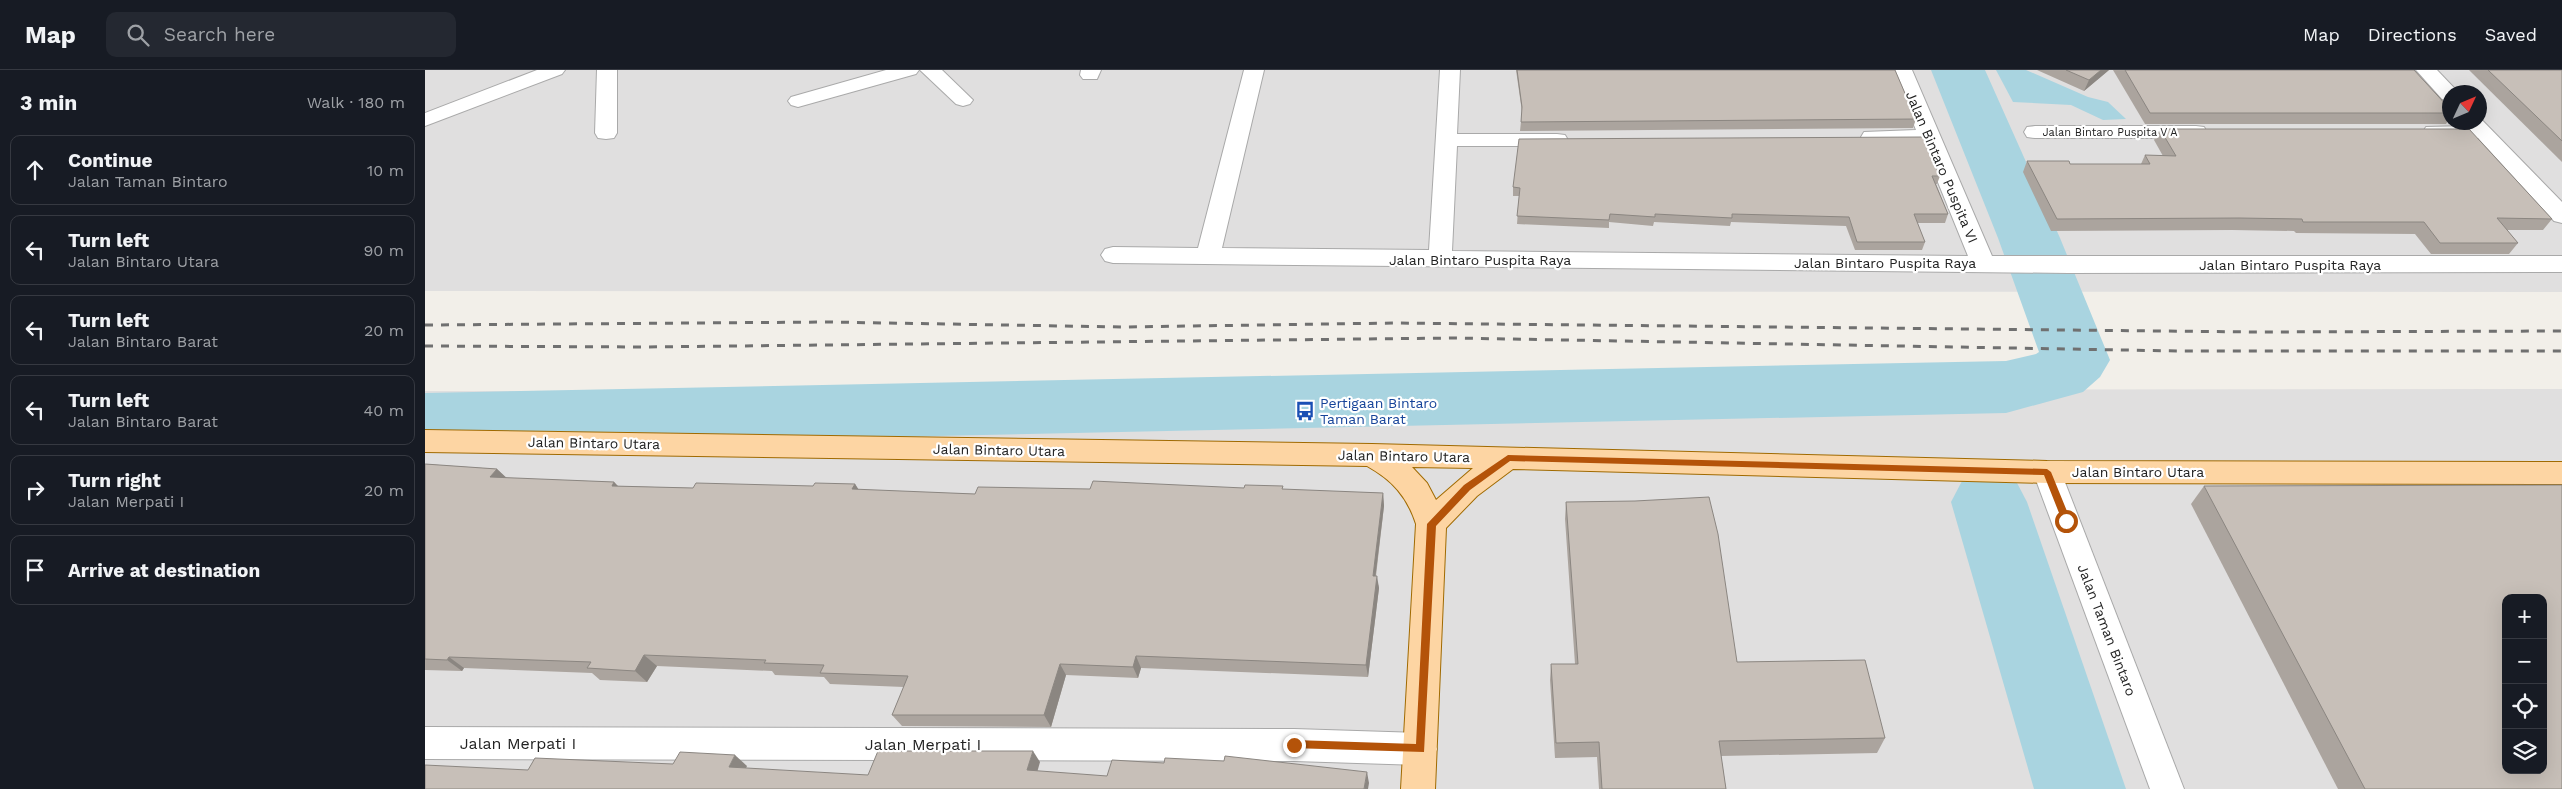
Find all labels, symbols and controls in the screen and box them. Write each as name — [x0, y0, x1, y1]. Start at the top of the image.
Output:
search box — [106, 12, 456, 57]
text: Map — [25, 21, 76, 49]
icon: search — [124, 21, 152, 49]
text: Search here — [164, 23, 275, 46]
text: Map — [2303, 24, 2340, 45]
text: Directions — [2368, 24, 2457, 45]
text: Saved — [2485, 24, 2537, 45]
north arrow — [2442, 85, 2487, 130]
street label: Jalan Bintaro Puspita VI — [1903, 89, 1981, 245]
text: 3 min — [20, 90, 77, 115]
text: Walk · 180 m — [307, 93, 405, 112]
street label: Jalan Bintaro Puspita V A — [2042, 126, 2178, 139]
text: Continue — [68, 149, 152, 172]
icon: ahead — [21, 156, 49, 184]
text: 10 m — [367, 161, 404, 180]
text: Jalan Taman Bintaro — [68, 172, 228, 191]
text: Turn left — [68, 229, 149, 252]
icon: left — [21, 236, 49, 264]
text: 90 m — [363, 241, 404, 260]
text: Jalan Bintaro Utara — [68, 252, 219, 271]
street label: Jalan Bintaro Puspita Raya — [1389, 252, 1571, 268]
street label: Jalan Bintaro Puspita Raya — [1794, 255, 1976, 271]
street label: Jalan Bintaro Puspita Raya — [2199, 257, 2381, 273]
text: Turn left — [68, 309, 149, 332]
icon: left — [21, 316, 49, 344]
text: 20 m — [364, 321, 404, 340]
text: Jalan Bintaro Barat — [68, 332, 218, 351]
text: Turn left — [68, 389, 149, 412]
place label: Pertigaan Bintaro Taman Barat — [1320, 395, 1437, 427]
icon: left — [21, 396, 49, 424]
bus stop icon: Pertigaan Bintaro Taman Barat — [1294, 400, 1316, 422]
text: 40 m — [364, 401, 404, 420]
text: Jalan Bintaro Barat — [68, 412, 218, 431]
street label: Jalan Bintaro Utara — [528, 434, 660, 452]
street label: Jalan Bintaro Utara — [933, 441, 1065, 459]
street label: Jalan Bintaro Utara — [1338, 447, 1470, 465]
street label: Jalan Bintaro Utara — [2072, 464, 2204, 480]
text: Turn right — [68, 469, 161, 492]
icon: right — [21, 476, 49, 504]
text: 20 m — [364, 481, 404, 500]
text: Jalan Merpati I — [68, 492, 184, 511]
route start — [2055, 510, 2078, 533]
icon: arrive — [21, 556, 49, 584]
text: Arrive at destination — [68, 559, 260, 582]
street label: Jalan Taman Bintaro — [2075, 562, 2139, 698]
map controls — [2502, 594, 2547, 774]
button: + — [2502, 594, 2547, 639]
button: − — [2502, 639, 2547, 684]
button: locate — [2502, 684, 2547, 729]
button: layers — [2502, 729, 2547, 774]
street label: Jalan Merpati I — [460, 734, 576, 753]
route end — [1283, 734, 1306, 757]
street label: Jalan Merpati I — [865, 735, 981, 754]

